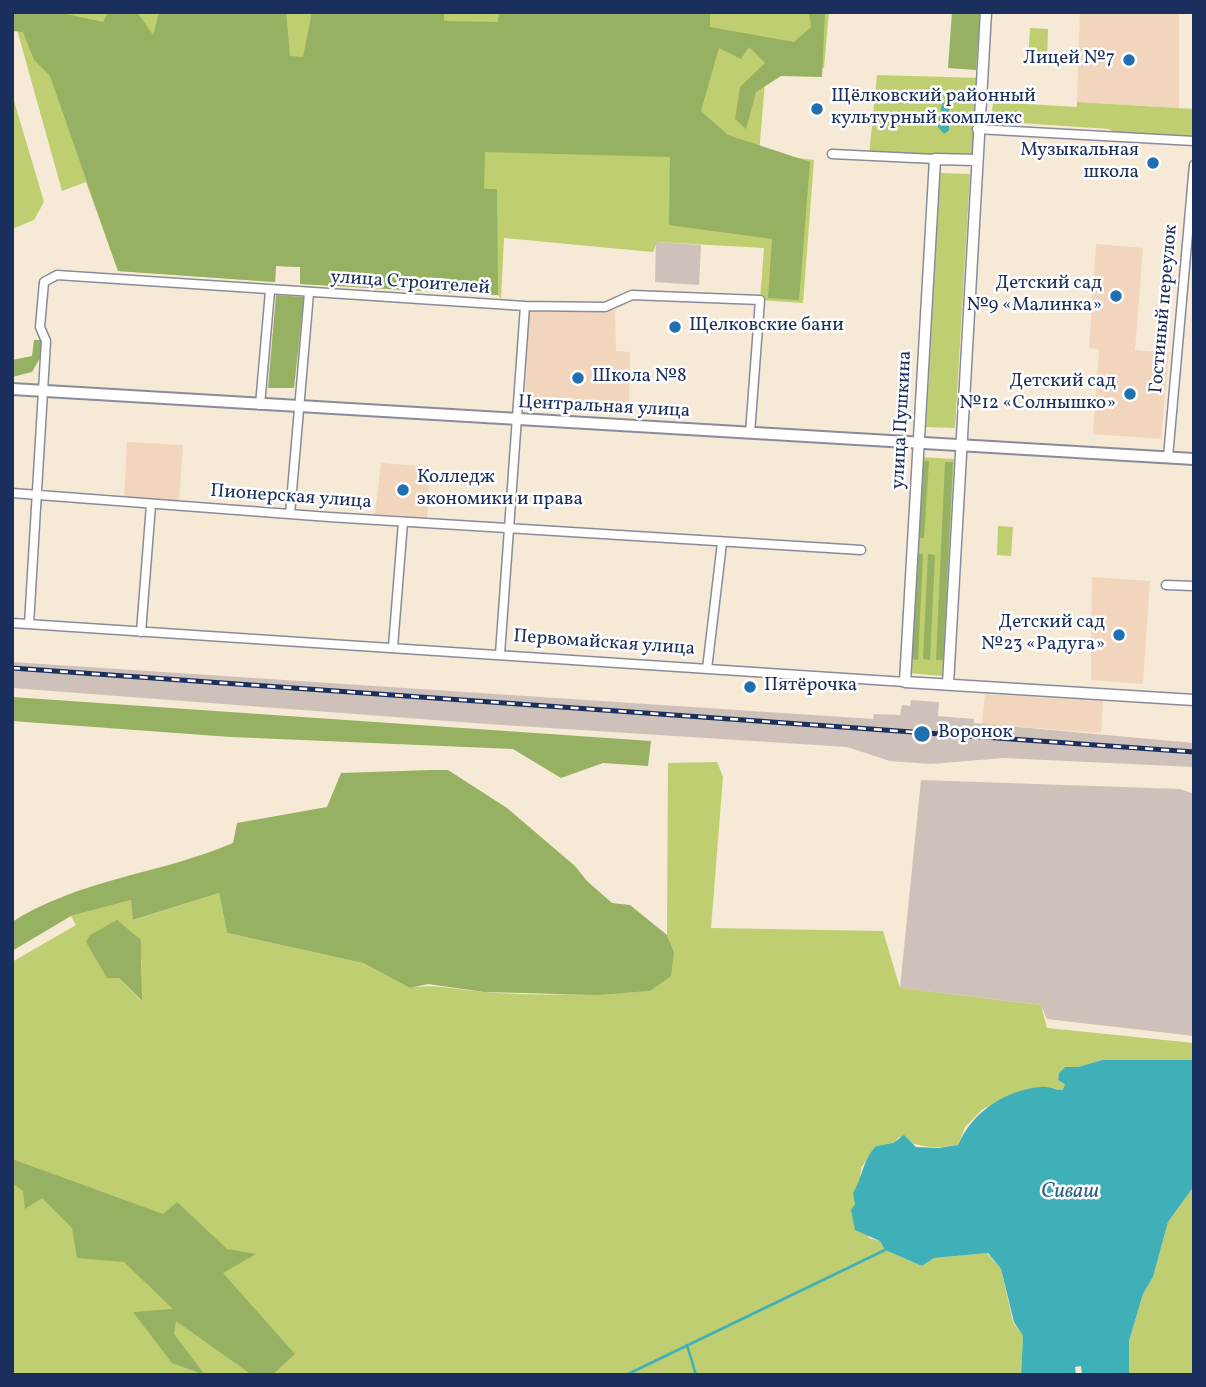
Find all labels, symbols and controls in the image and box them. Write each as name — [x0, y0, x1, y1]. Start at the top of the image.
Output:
place label: Лицей №7 — [1023, 49, 1115, 71]
marker: Лицей №7 — [1121, 52, 1137, 68]
place label: Щёлковский районный культурный комплекс — [831, 87, 1036, 131]
marker: Щёлковский районный культурный комплекс — [809, 101, 825, 117]
place label: Музыкальная школа — [1020, 141, 1139, 185]
marker: Музыкальная школа — [1145, 155, 1161, 171]
street label: Гостиный переулок — [1146, 224, 1184, 394]
street label: улица Строителей — [329, 267, 491, 301]
place label: Детский сад №9 «Малинка» — [966, 274, 1102, 318]
marker: Детский сад №9 «Малинка» — [1108, 288, 1124, 304]
place label: Щелковские бани — [689, 316, 844, 338]
marker: Щелковские бани — [667, 319, 683, 335]
street label: улица Пушкина — [888, 350, 918, 490]
place label: Школа №8 — [592, 367, 687, 389]
marker: Школа №8 — [570, 370, 586, 386]
place label: Детский сад №12 «Солнышко» — [959, 372, 1116, 416]
marker: Детский сад №12 «Солнышко» — [1122, 386, 1138, 402]
street label: Центральная улица — [517, 392, 691, 424]
place label: Колледж экономики и права — [417, 468, 583, 512]
street label: Пионерская улица — [209, 481, 373, 515]
marker: Колледж экономики и права — [395, 482, 411, 498]
place label: Детский сад №23 «Радуга» — [981, 613, 1105, 657]
street label: Первомайская улица — [512, 626, 696, 662]
marker: Детский сад №23 «Радуга» — [1111, 627, 1127, 643]
place label: Пятёрочка — [764, 676, 857, 698]
marker: Пятёрочка — [742, 679, 758, 695]
place label: Воронок — [938, 723, 1013, 745]
marker: Воронок — [912, 724, 932, 744]
water label: Сиваш — [1041, 1180, 1099, 1206]

